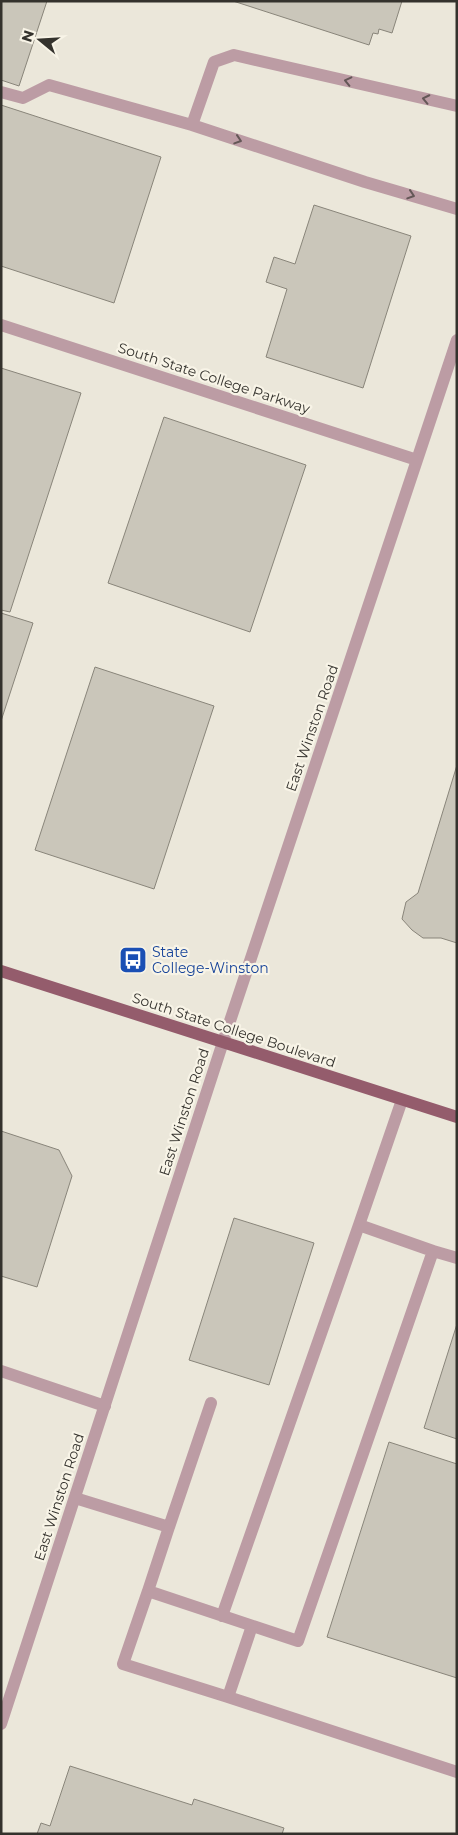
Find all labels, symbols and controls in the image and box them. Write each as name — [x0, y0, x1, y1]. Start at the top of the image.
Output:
north arrow — [15, 15, 65, 65]
text: N — [17, 28, 38, 44]
one-way arrow — [344, 76, 353, 87]
one-way arrow — [422, 94, 431, 105]
one-way arrow — [234, 135, 242, 145]
one-way arrow — [406, 189, 415, 199]
street label: South State College Parkway — [116, 338, 313, 418]
street label: East Winston Road — [282, 662, 342, 794]
place label: State College-Winston — [152, 943, 269, 977]
bus stop icon: State College-Winston — [118, 945, 148, 975]
street label: South State College Boulevard — [130, 989, 338, 1071]
street label: East Winston Road — [155, 1046, 213, 1178]
street label: East Winston Road — [30, 1431, 88, 1563]

